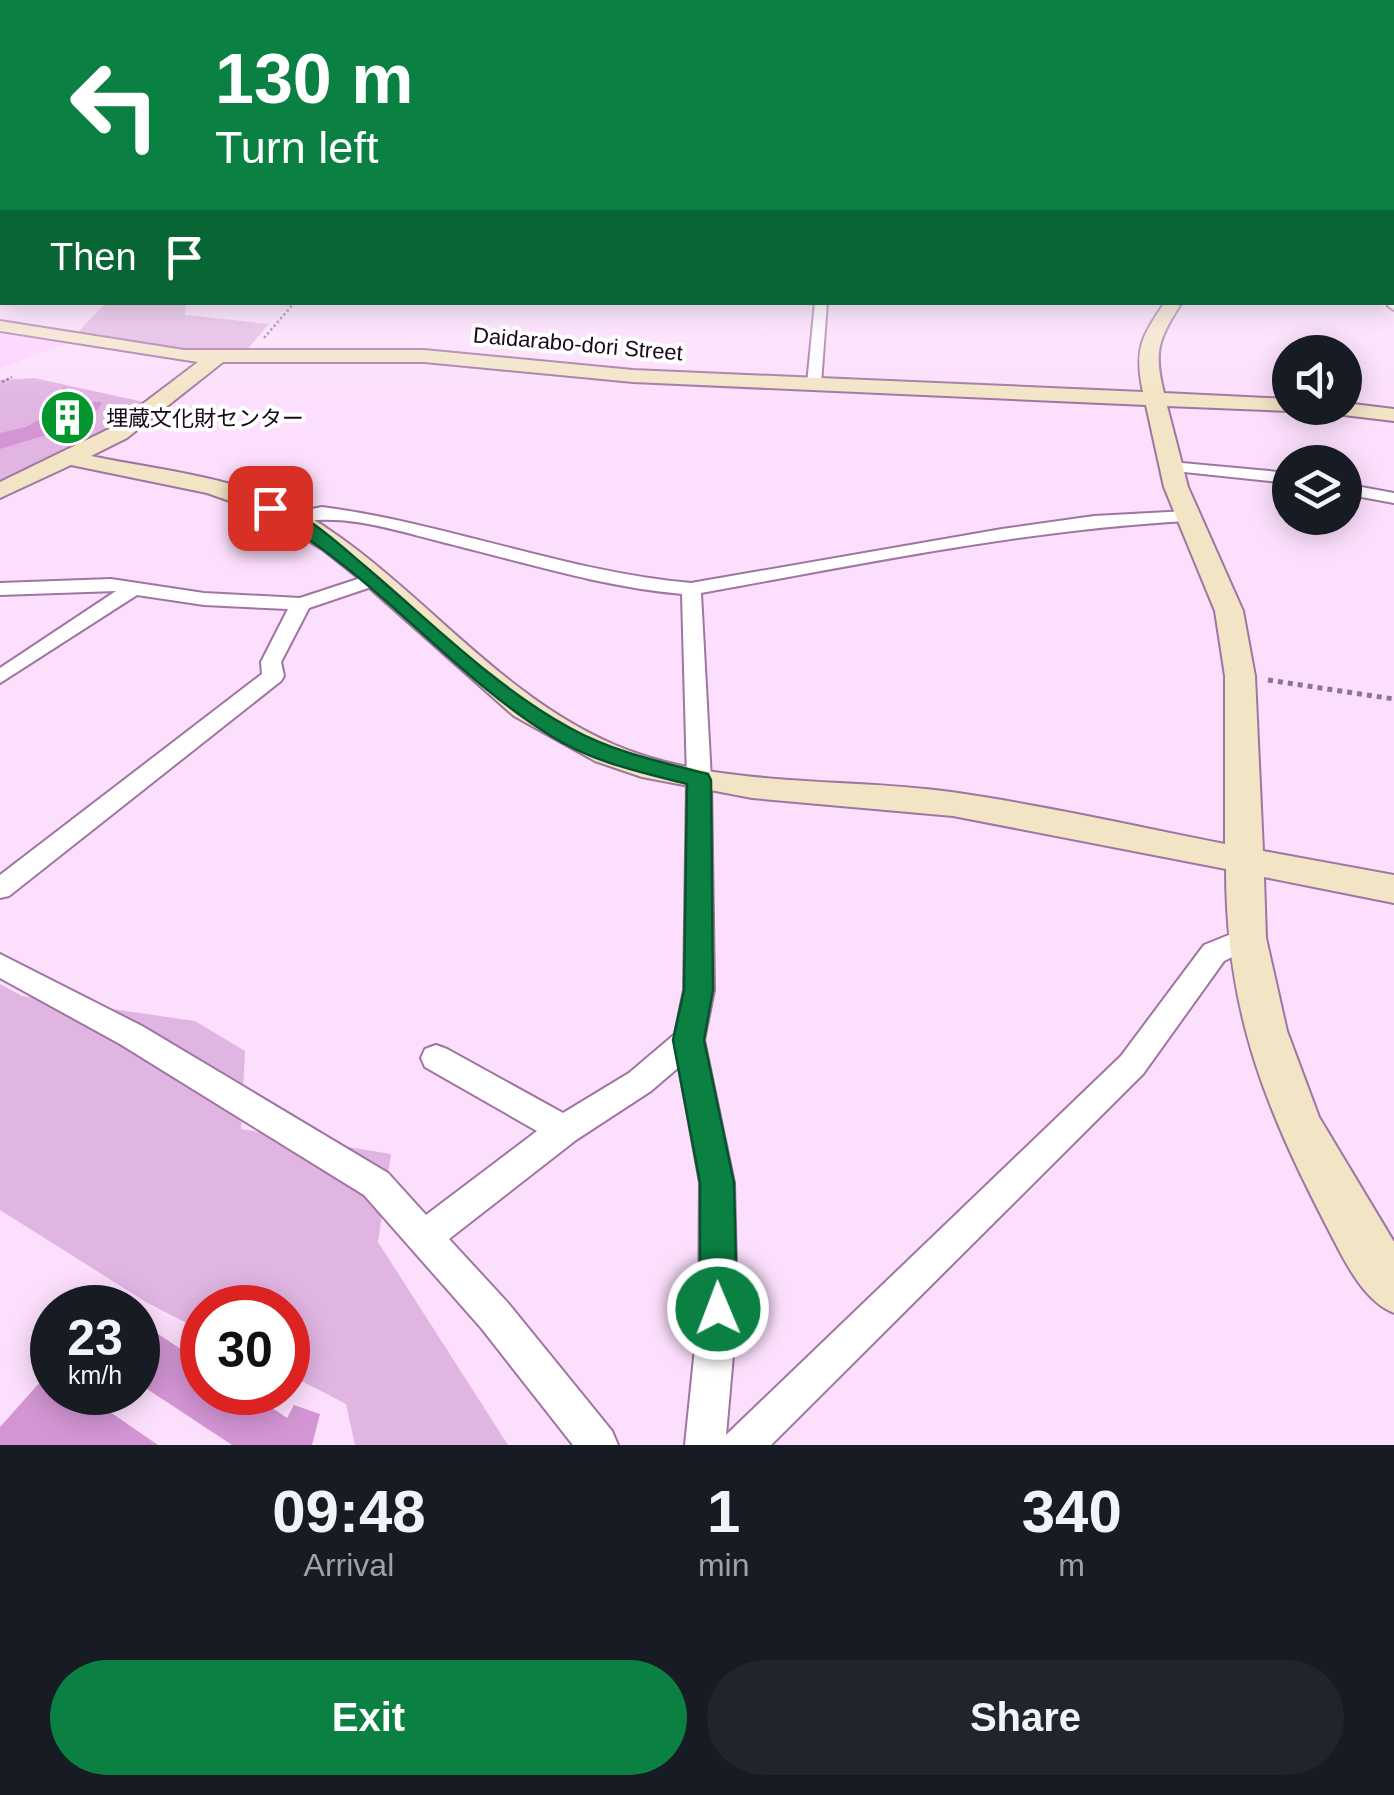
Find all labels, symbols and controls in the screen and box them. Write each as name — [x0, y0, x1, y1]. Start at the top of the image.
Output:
icon: left — [50, 40, 180, 170]
text: 130 m — [215, 40, 413, 118]
text: Turn left — [215, 122, 378, 173]
icon: arrive — [157, 230, 212, 285]
text: Then — [50, 236, 137, 278]
street label: Daidarabo-dori Street — [472, 322, 684, 366]
map controls — [1272, 335, 1362, 535]
button: sound — [1272, 335, 1362, 425]
building icon: 埋蔵文化財センター — [37, 388, 97, 448]
place label: 埋蔵文化財センター — [106, 406, 304, 431]
button: layers — [1272, 445, 1362, 535]
pin — [228, 466, 313, 551]
icon: arrive — [243, 481, 298, 536]
position arrow — [666, 1257, 770, 1361]
speed limit sign: 30 — [180, 1285, 310, 1415]
text: 23 — [67, 1310, 123, 1366]
text: km/h — [68, 1361, 122, 1389]
text: 09:48 — [272, 1478, 426, 1545]
text: 1 — [707, 1478, 740, 1545]
text: 340 — [1022, 1478, 1122, 1545]
text: Arrival — [304, 1547, 394, 1583]
text: min — [698, 1547, 749, 1583]
text: m — [1058, 1547, 1085, 1583]
button: Exit — [50, 1660, 687, 1775]
button: Share — [707, 1660, 1344, 1775]

